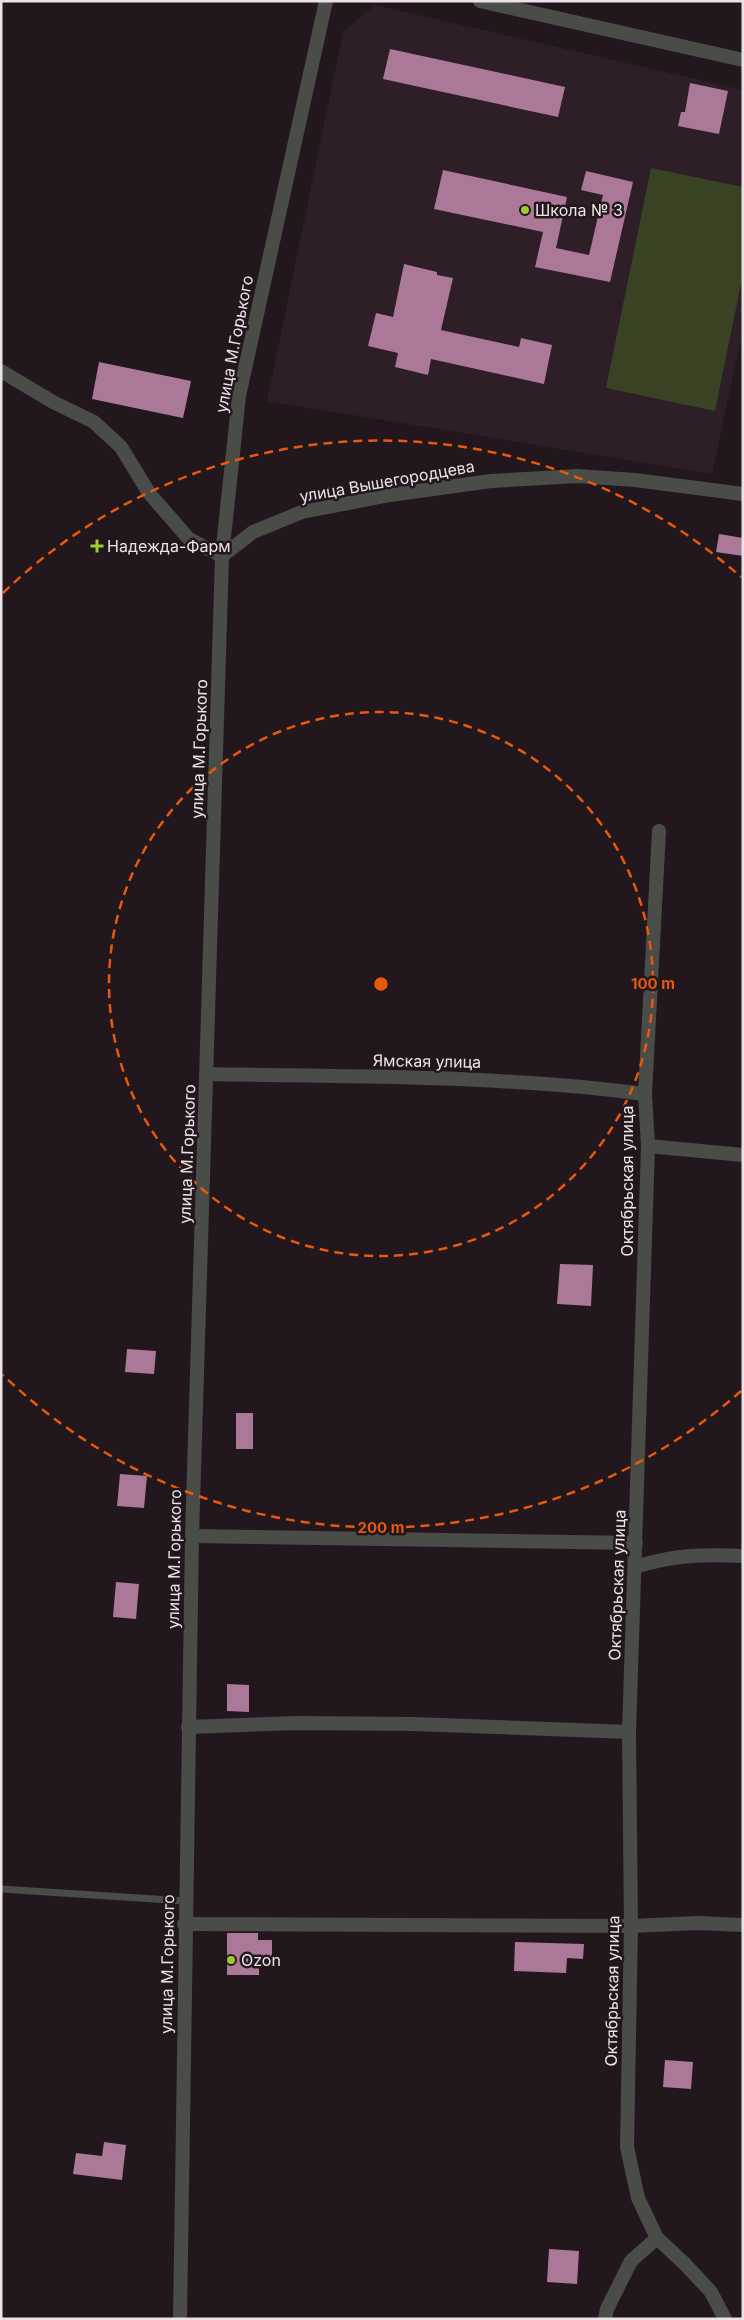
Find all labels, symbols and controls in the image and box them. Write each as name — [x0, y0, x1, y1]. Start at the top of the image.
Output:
place label: Школа № 3 — [535, 200, 623, 220]
marker: Школа № 3 — [519, 204, 531, 216]
street label: улица М.Горького — [211, 274, 257, 414]
street label: улица Вышегородцева — [298, 456, 476, 506]
place label: Надежда-Фарм — [107, 536, 231, 556]
marker: Надежда-Фарм — [91, 540, 103, 552]
street label: улица М.Горького — [187, 679, 211, 819]
text: 100 m — [631, 974, 675, 993]
centre of rings — [372, 975, 390, 993]
street label: Ямская улица — [373, 1050, 481, 1072]
street label: улица М.Горького — [175, 1084, 199, 1224]
street label: Октябрьская улица — [617, 1105, 637, 1257]
street label: улица М.Горького — [163, 1489, 185, 1629]
street label: Октябрьская улица — [604, 1509, 630, 1661]
text: 200 m — [358, 1518, 404, 1537]
street label: улица М.Горького — [156, 1894, 178, 2034]
street label: Октябрьская улица — [601, 1915, 623, 2067]
place label: Ozon — [241, 1950, 281, 1970]
marker: Ozon — [225, 1954, 237, 1966]

